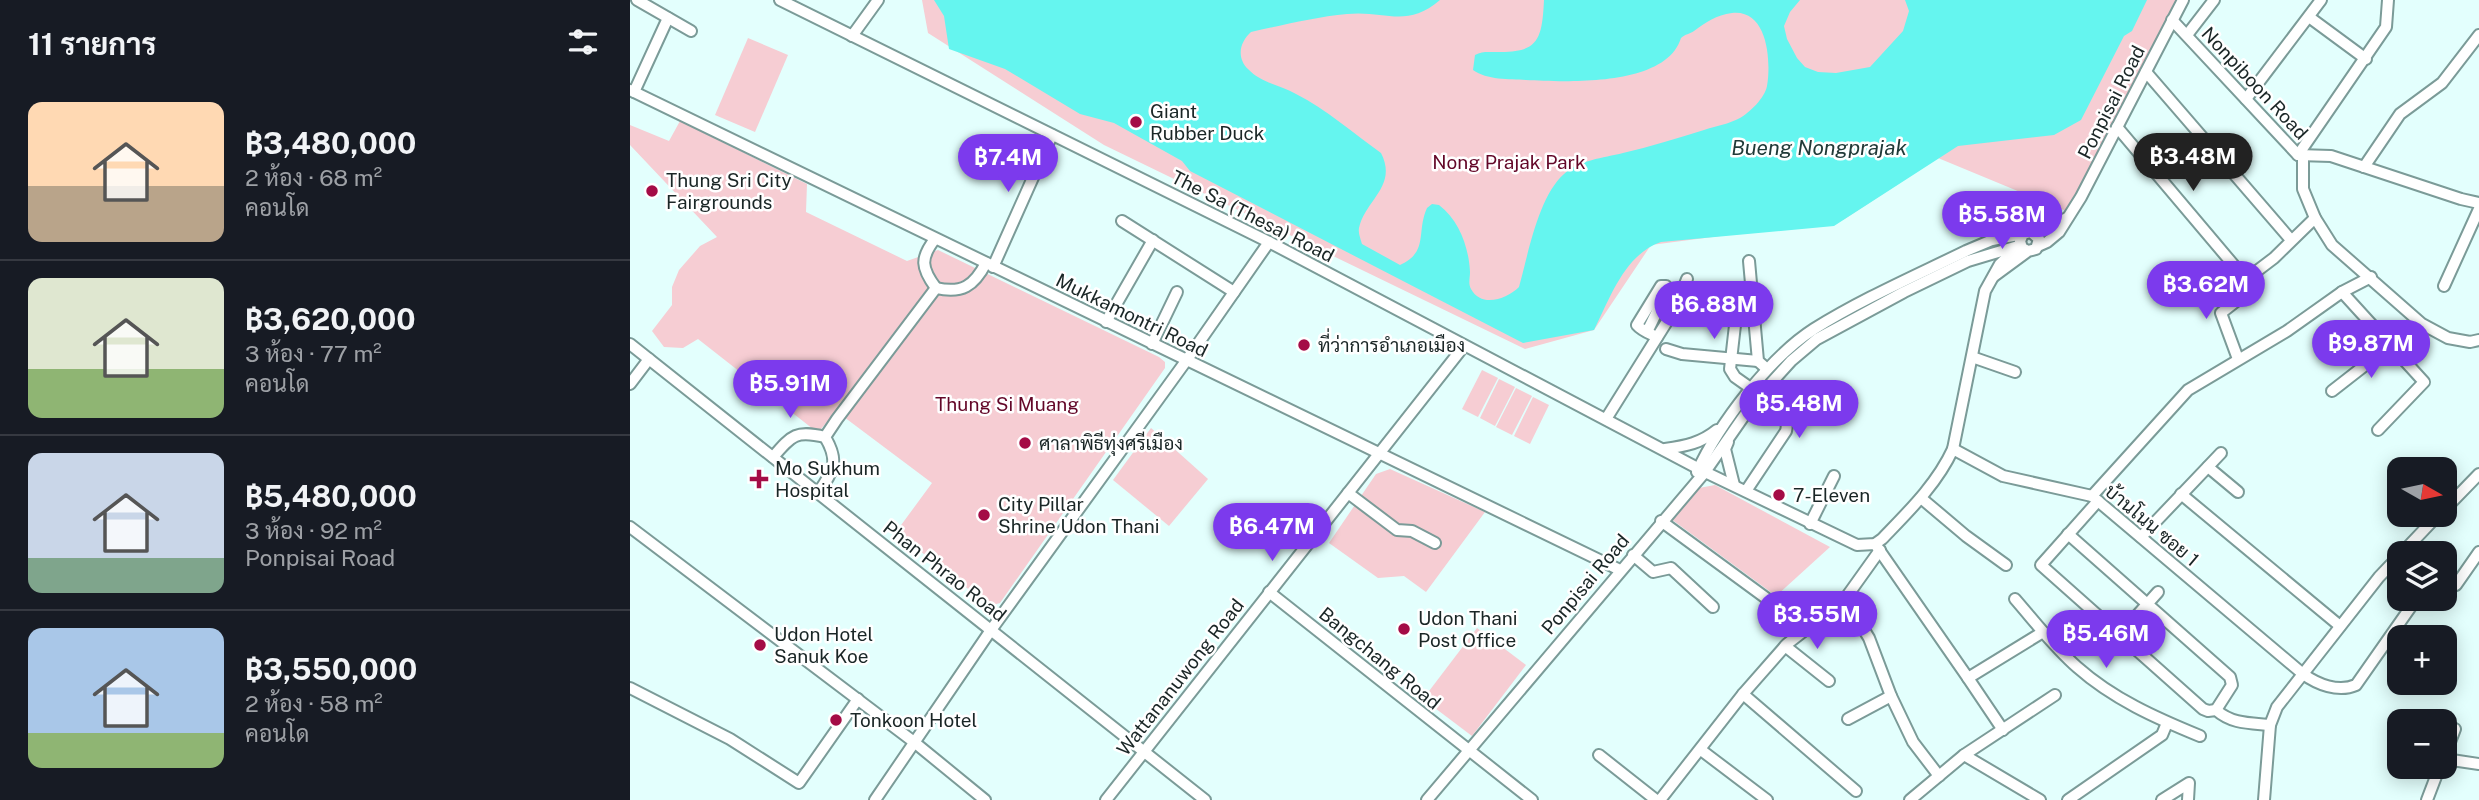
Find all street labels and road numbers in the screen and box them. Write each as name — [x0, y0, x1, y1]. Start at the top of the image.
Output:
street label: Nonpiboon Road — [2197, 22, 2313, 144]
street label: Ponpisai Road — [2073, 42, 2149, 162]
street label: The Sa (Thesa) Road — [1168, 165, 1338, 267]
street label: Mukkamontri Road — [1052, 269, 1212, 361]
street label: บ้านโนน ซอย 1 — [2101, 479, 2204, 571]
street label: Phan Phrao Road — [879, 516, 1011, 626]
street label: Ponpisai Road — [1537, 529, 1633, 639]
street label: Wattananuwong Road — [1112, 594, 1248, 760]
street label: Bangchang Road — [1315, 602, 1445, 714]

